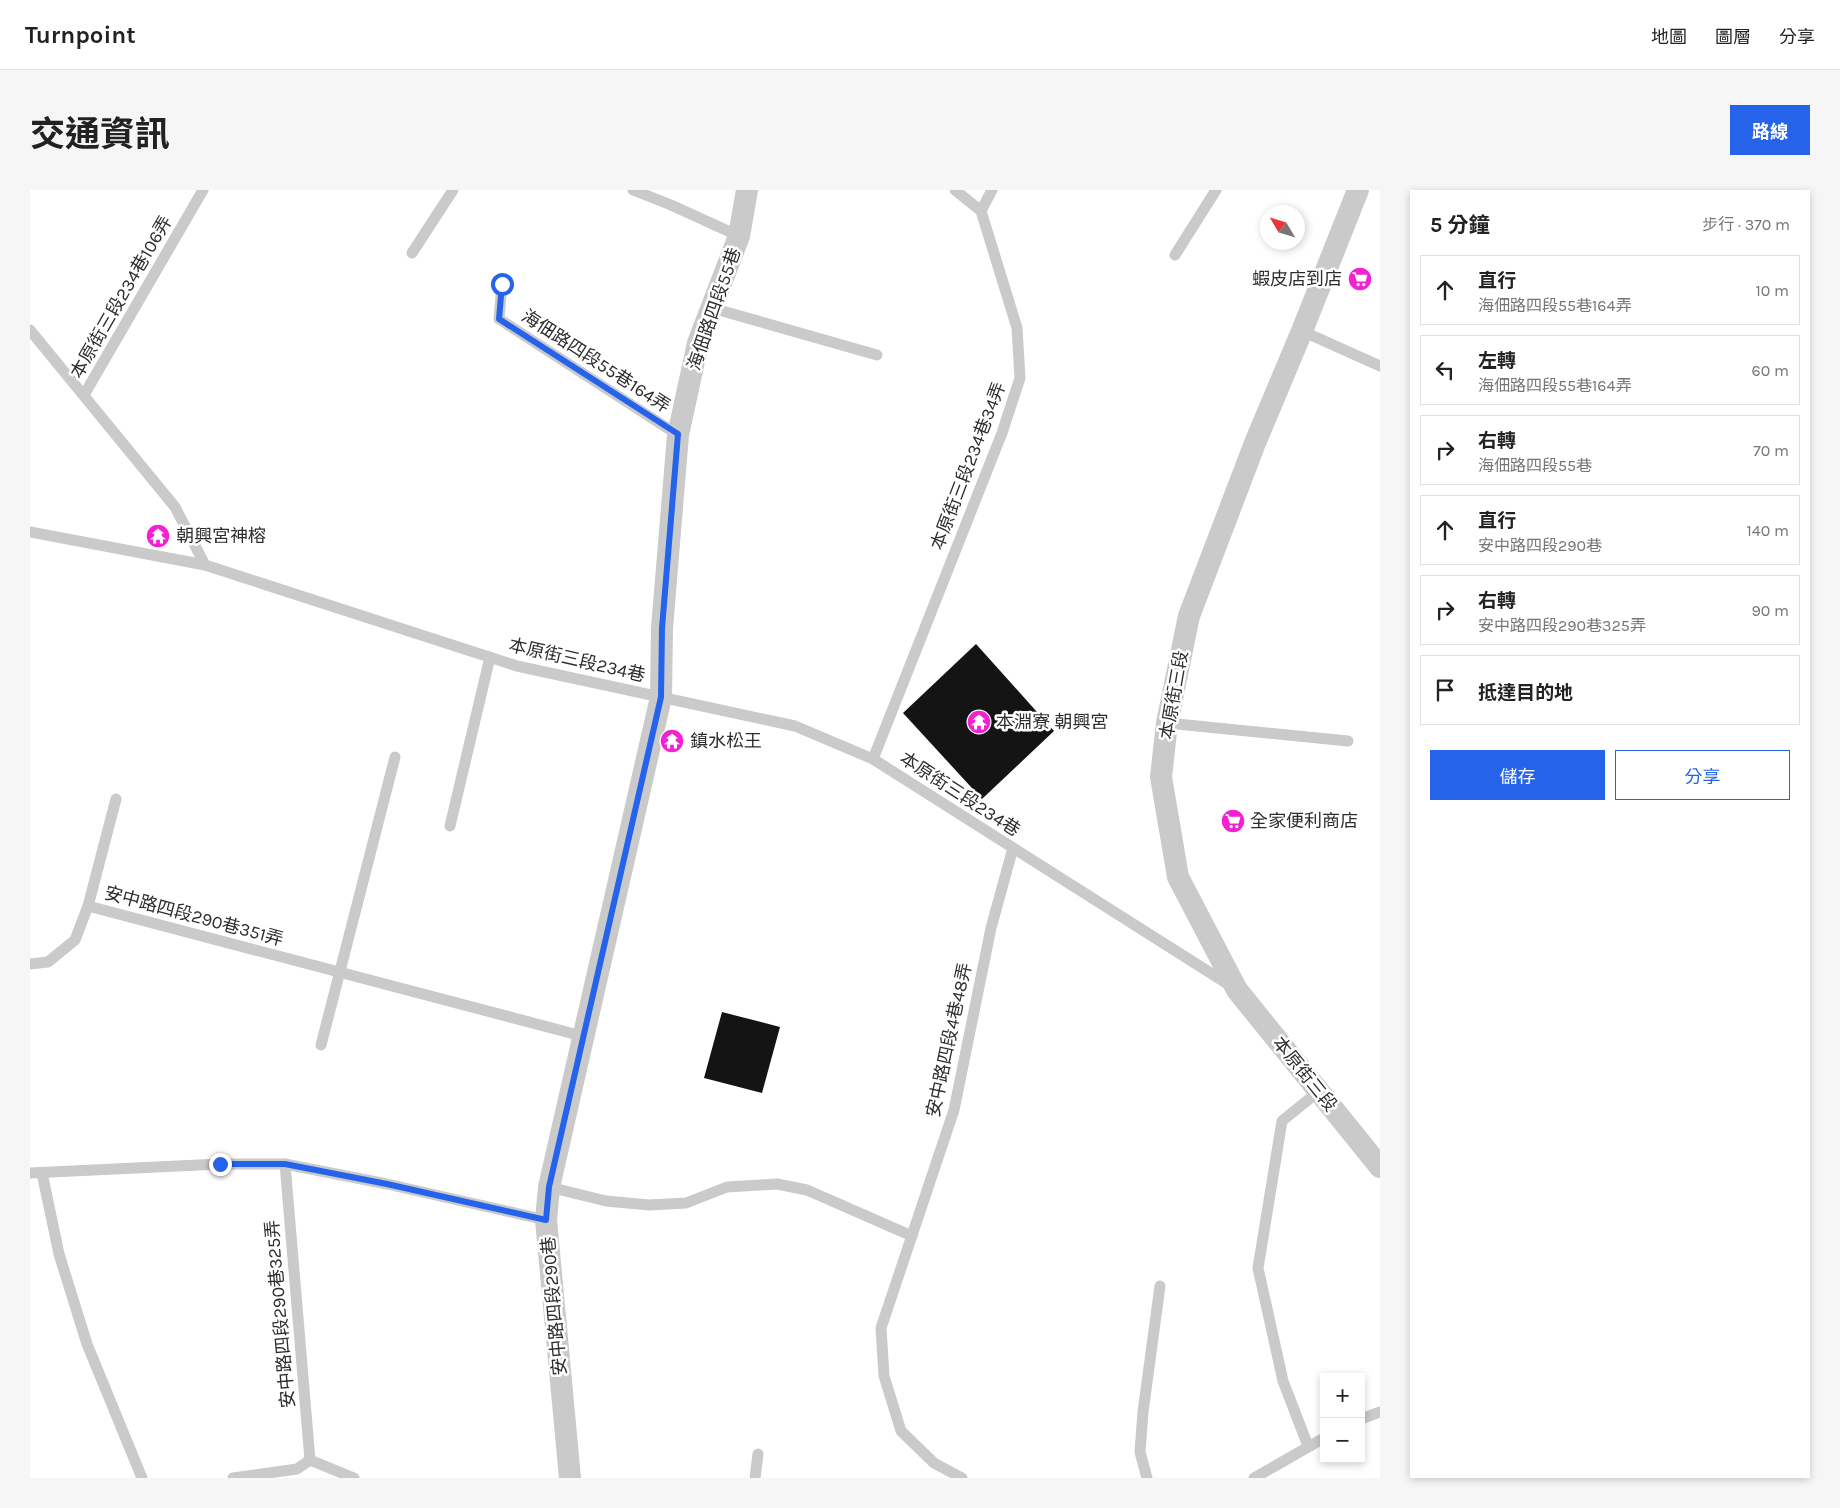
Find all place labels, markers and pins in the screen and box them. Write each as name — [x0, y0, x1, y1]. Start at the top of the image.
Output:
supermarket icon: 蝦皮店到店 — [1347, 266, 1373, 292]
place label: 蝦皮店到店 — [1252, 268, 1342, 290]
temple icon: 朝興宮神榕 — [145, 523, 171, 549]
place label: 朝興宮神榕 — [176, 525, 266, 547]
temple icon: 本淵寮 朝興宮 — [966, 709, 992, 735]
place label: 本淵寮 朝興宮 — [996, 711, 1108, 733]
temple icon: 鎮水松王 — [659, 728, 685, 754]
place label: 鎮水松王 — [690, 730, 762, 752]
supermarket icon: 全家便利商店 — [1220, 808, 1246, 834]
place label: 全家便利商店 — [1250, 810, 1358, 832]

